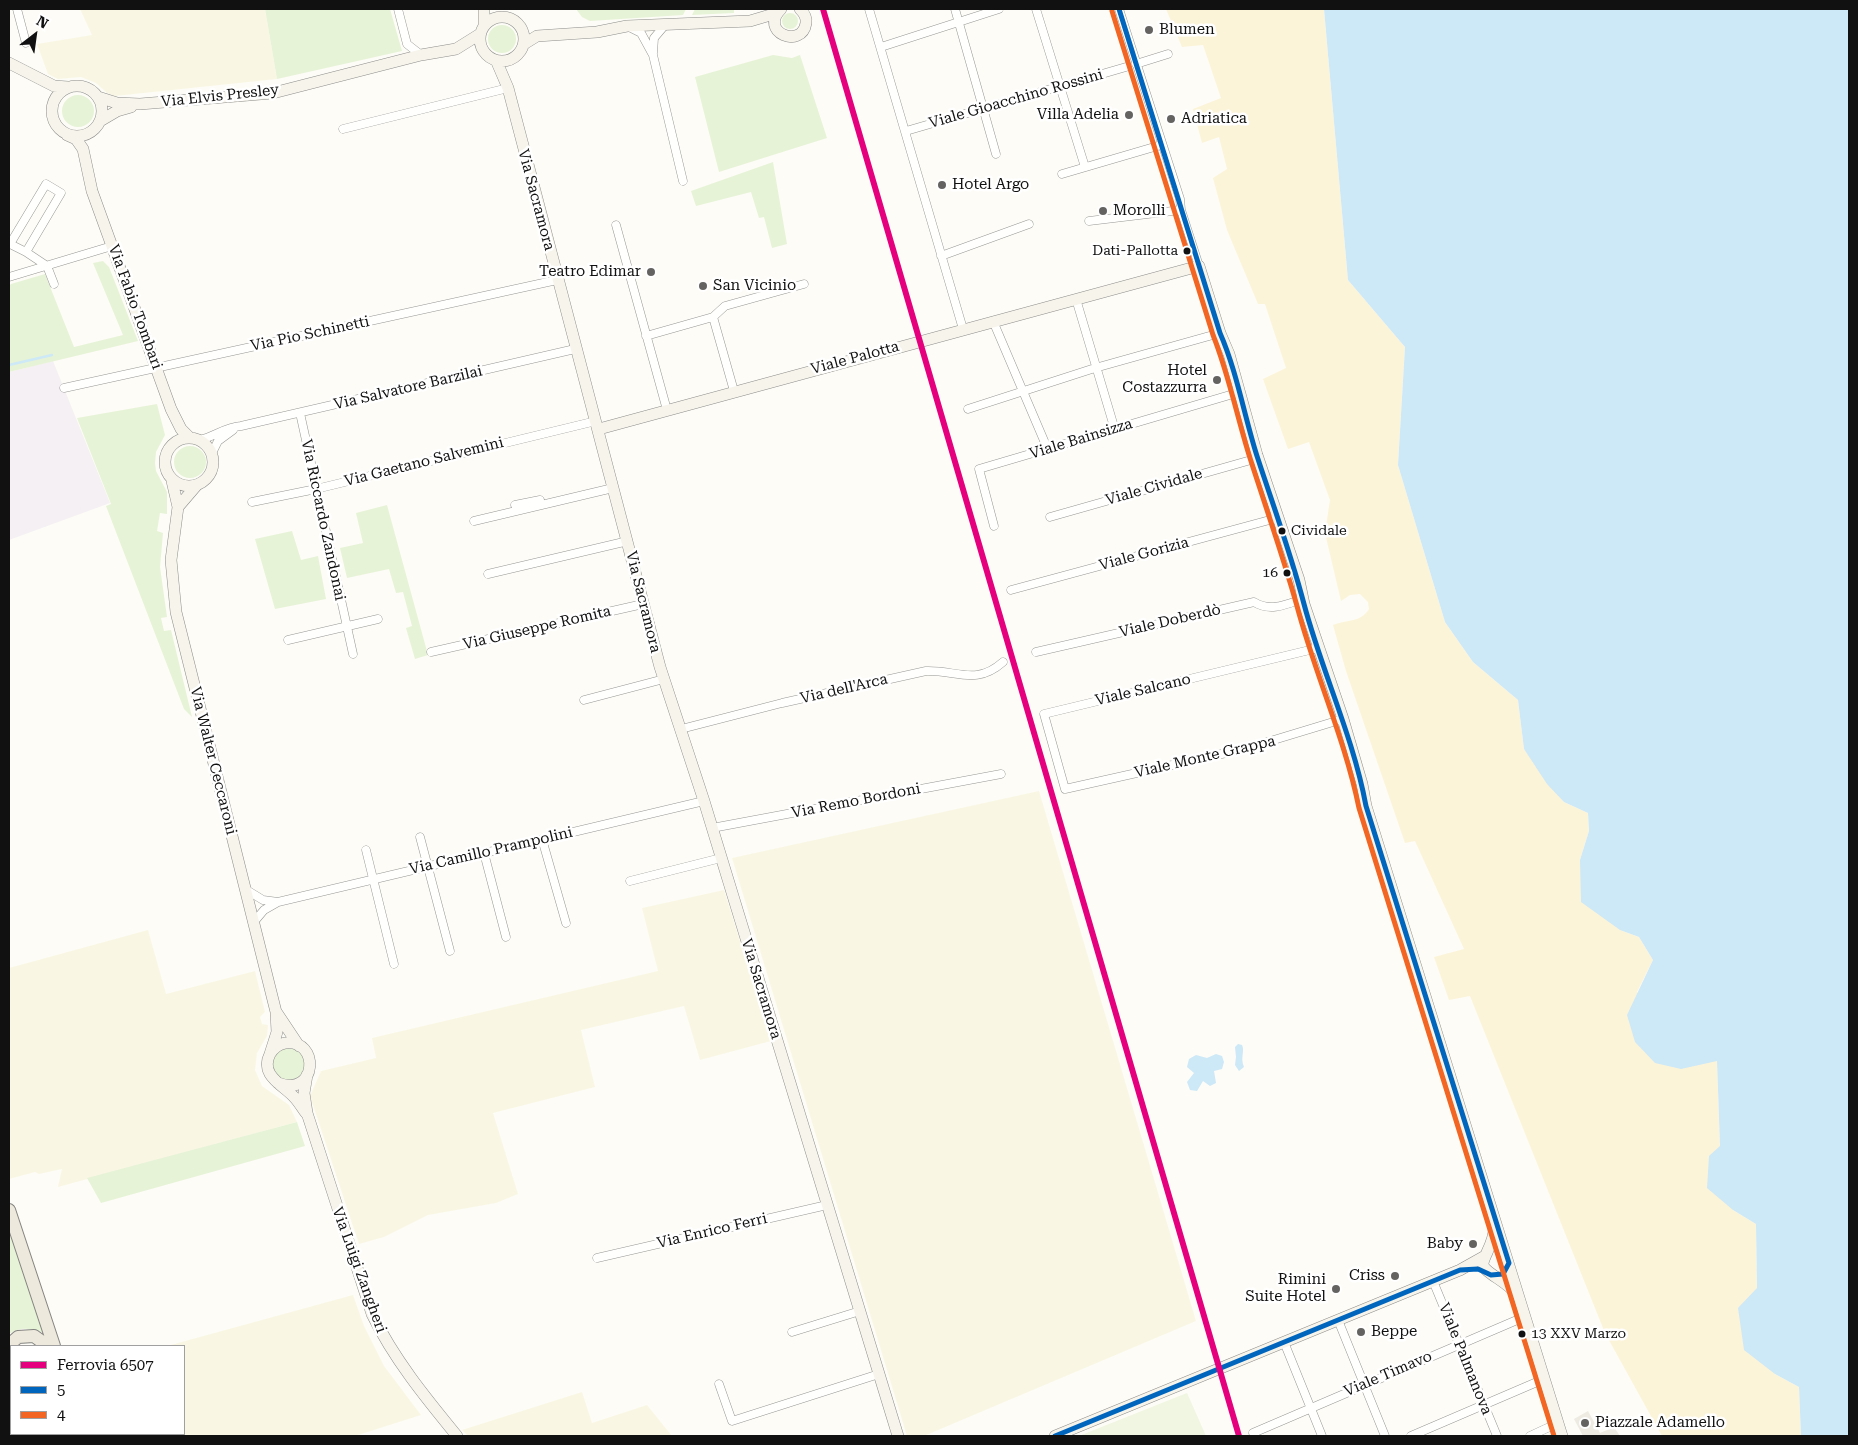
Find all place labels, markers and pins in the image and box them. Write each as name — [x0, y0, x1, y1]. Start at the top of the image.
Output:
place label: Blumen — [1159, 21, 1215, 39]
marker: Blumen — [1143, 24, 1155, 36]
place label: Villa Adelia — [1037, 106, 1119, 124]
marker: Villa Adelia — [1123, 109, 1135, 121]
place label: Adriatica — [1181, 110, 1247, 128]
marker: Adriatica — [1165, 113, 1177, 125]
place label: Hotel Argo — [952, 176, 1029, 194]
marker: Hotel Argo — [936, 179, 948, 191]
place label: Morolli — [1113, 202, 1166, 220]
marker: Morolli — [1097, 205, 1109, 217]
place label: Dati-Pallotta — [1092, 243, 1178, 259]
marker: Dati-Pallotta — [1182, 246, 1192, 256]
place label: Teatro Edimar — [539, 263, 641, 281]
marker: Teatro Edimar — [645, 266, 657, 278]
place label: San Vicinio — [713, 277, 796, 295]
marker: San Vicinio — [697, 280, 709, 292]
place label: Hotel Costazzurra — [1122, 362, 1207, 397]
marker: Hotel Costazzurra — [1211, 374, 1223, 386]
place label: Cividale — [1291, 523, 1347, 539]
marker: Cividale — [1277, 526, 1287, 536]
place label: 16 — [1262, 565, 1278, 581]
marker: 16 — [1282, 568, 1292, 578]
place label: Baby — [1427, 1235, 1463, 1253]
marker: Baby — [1467, 1238, 1479, 1250]
place label: Criss — [1349, 1267, 1385, 1285]
marker: Criss — [1389, 1270, 1401, 1282]
place label: Rimini Suite Hotel — [1245, 1271, 1326, 1306]
marker: Rimini Suite Hotel — [1330, 1283, 1342, 1295]
place label: Beppe — [1371, 1323, 1417, 1341]
marker: Beppe — [1355, 1326, 1367, 1338]
place label: 13 XXV Marzo — [1531, 1326, 1626, 1342]
marker: 13 XXV Marzo — [1517, 1329, 1527, 1339]
place label: Piazzale Adamello — [1595, 1414, 1725, 1432]
marker: Piazzale Adamello — [1579, 1417, 1591, 1429]

